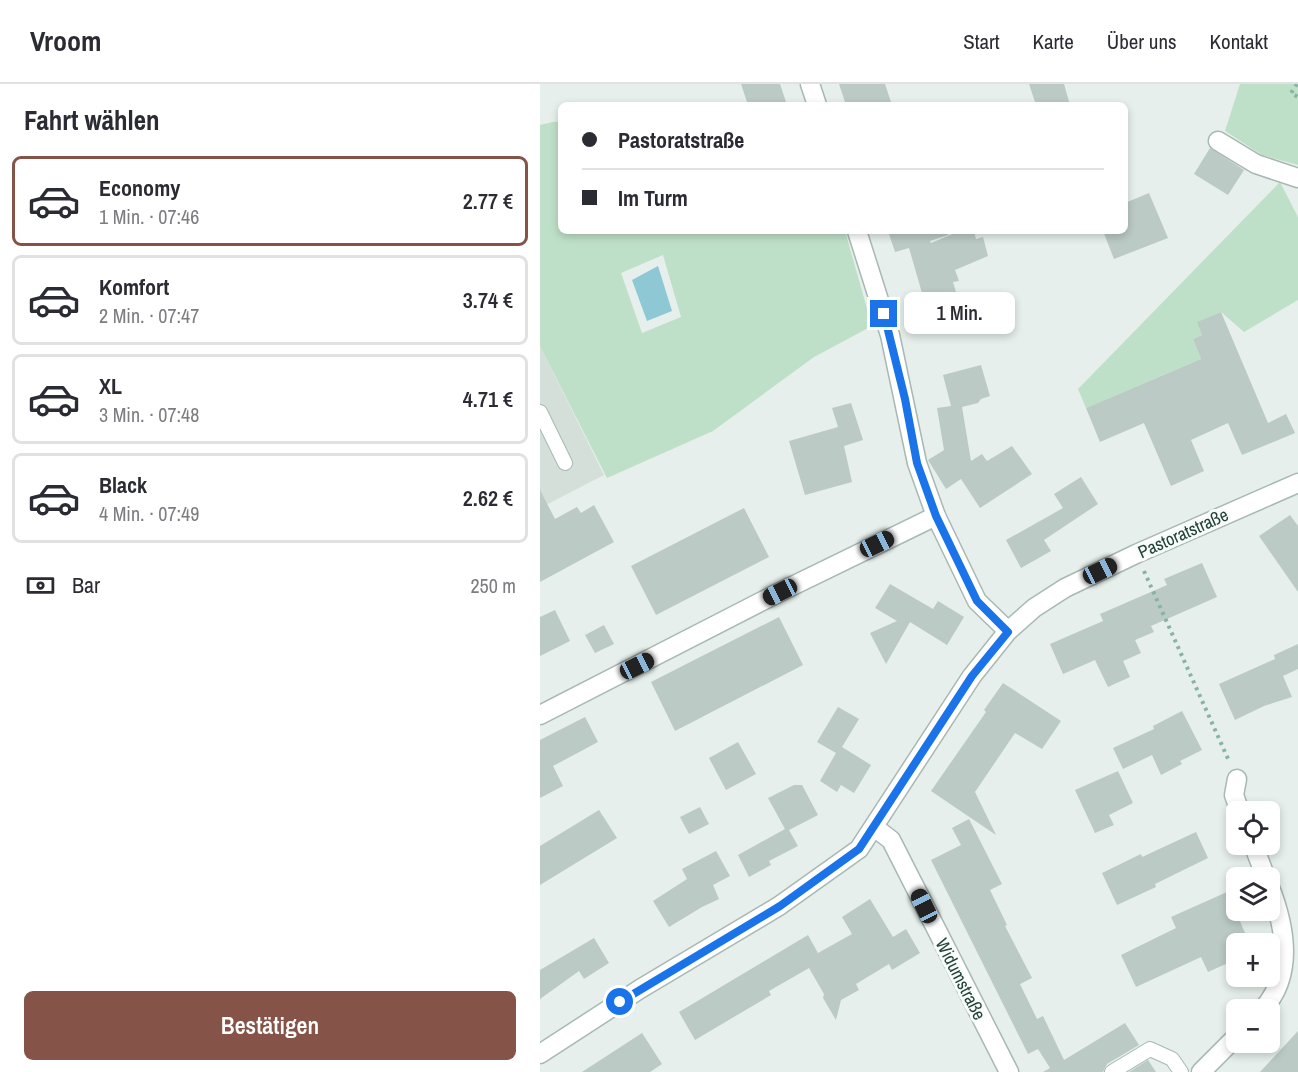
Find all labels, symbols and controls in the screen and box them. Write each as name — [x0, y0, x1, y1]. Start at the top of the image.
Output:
text: Vroom — [30, 22, 101, 60]
text: Start — [963, 27, 1000, 56]
text: Karte — [1033, 27, 1074, 56]
text: Über uns — [1107, 27, 1177, 56]
text: Kontakt — [1210, 27, 1268, 56]
text: Fahrt wählen — [24, 102, 160, 138]
text: Pastoratstraße — [618, 125, 744, 155]
text: Economy — [99, 173, 180, 203]
icon: car — [27, 174, 81, 228]
text: Im Turm — [618, 183, 688, 213]
text: 2.77 € — [463, 186, 513, 216]
text: 1 Min. · 07:46 — [99, 203, 199, 230]
text: Komfort — [99, 272, 169, 302]
icon: car — [27, 273, 81, 327]
text: 3.74 € — [463, 285, 513, 315]
callout: 1 Min. — [905, 293, 1016, 335]
text: 1 Min. — [936, 299, 983, 326]
route end — [870, 300, 897, 327]
text: 2 Min. · 07:47 — [99, 302, 199, 329]
text: XL — [99, 371, 122, 401]
icon: car — [27, 372, 81, 426]
text: 4.71 € — [463, 384, 513, 414]
text: 3 Min. · 07:48 — [99, 401, 199, 428]
text: Black — [99, 470, 147, 500]
icon: car — [27, 471, 81, 525]
text: 2.62 € — [463, 483, 513, 513]
text: 4 Min. · 07:49 — [99, 500, 199, 527]
street label: Pastoratstraße — [1134, 502, 1232, 564]
car — [857, 528, 897, 560]
car — [1080, 555, 1120, 587]
icon: cash — [24, 569, 57, 602]
text: Bar — [72, 570, 100, 600]
text: 250 m — [470, 572, 516, 599]
car — [760, 576, 800, 608]
car — [617, 650, 657, 682]
map controls — [1226, 801, 1280, 1053]
button: locate — [1226, 801, 1280, 855]
button: layers — [1226, 867, 1280, 921]
car — [908, 886, 940, 926]
button: + — [1226, 933, 1280, 987]
street label: Widumstraße — [930, 934, 992, 1024]
route start — [606, 988, 633, 1015]
button: Bestätigen — [24, 991, 516, 1060]
button: − — [1226, 999, 1280, 1053]

